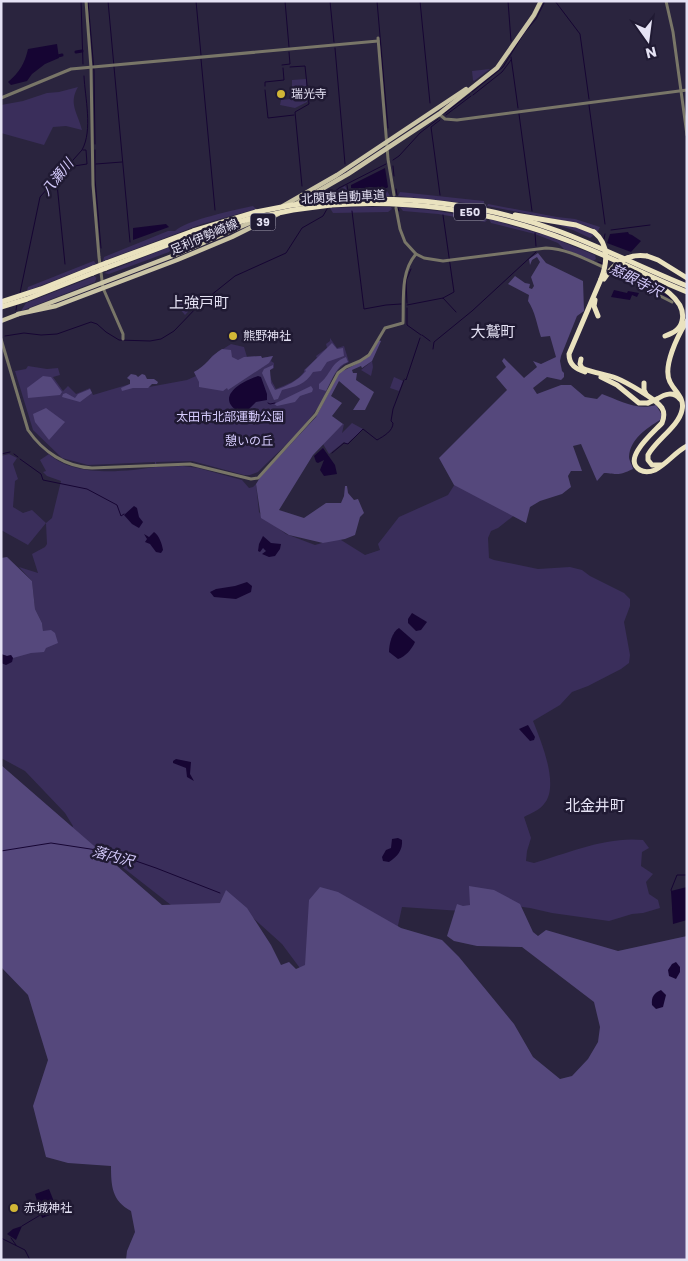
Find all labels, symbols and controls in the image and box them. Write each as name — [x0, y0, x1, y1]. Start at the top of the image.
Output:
north arrow — [623, 15, 673, 65]
text: N — [644, 42, 659, 64]
place label: 瑞光寺 — [291, 85, 327, 102]
marker: 瑞光寺 — [275, 88, 287, 100]
water label: 八瀬川 — [36, 153, 79, 200]
street label: 北関東自動車道 — [301, 186, 385, 207]
road number: E50 — [454, 203, 486, 220]
road number: 39 — [250, 213, 276, 230]
street label: 足利伊勢崎線 — [167, 215, 240, 258]
water label: 慈眼寺沢 — [607, 258, 667, 303]
district label: 上強戸町 — [169, 292, 229, 313]
district label: 大鷲町 — [470, 321, 516, 342]
place label: 熊野神社 — [243, 327, 291, 344]
marker: 熊野神社 — [227, 330, 239, 342]
park label: 太田市北部運動公園 — [176, 408, 284, 425]
park label: 憩いの丘 — [225, 432, 273, 449]
district label: 北金井町 — [565, 795, 625, 816]
water label: 落内沢 — [90, 841, 138, 872]
place label: 赤城神社 — [24, 1199, 72, 1216]
marker: 赤城神社 — [8, 1202, 20, 1214]

